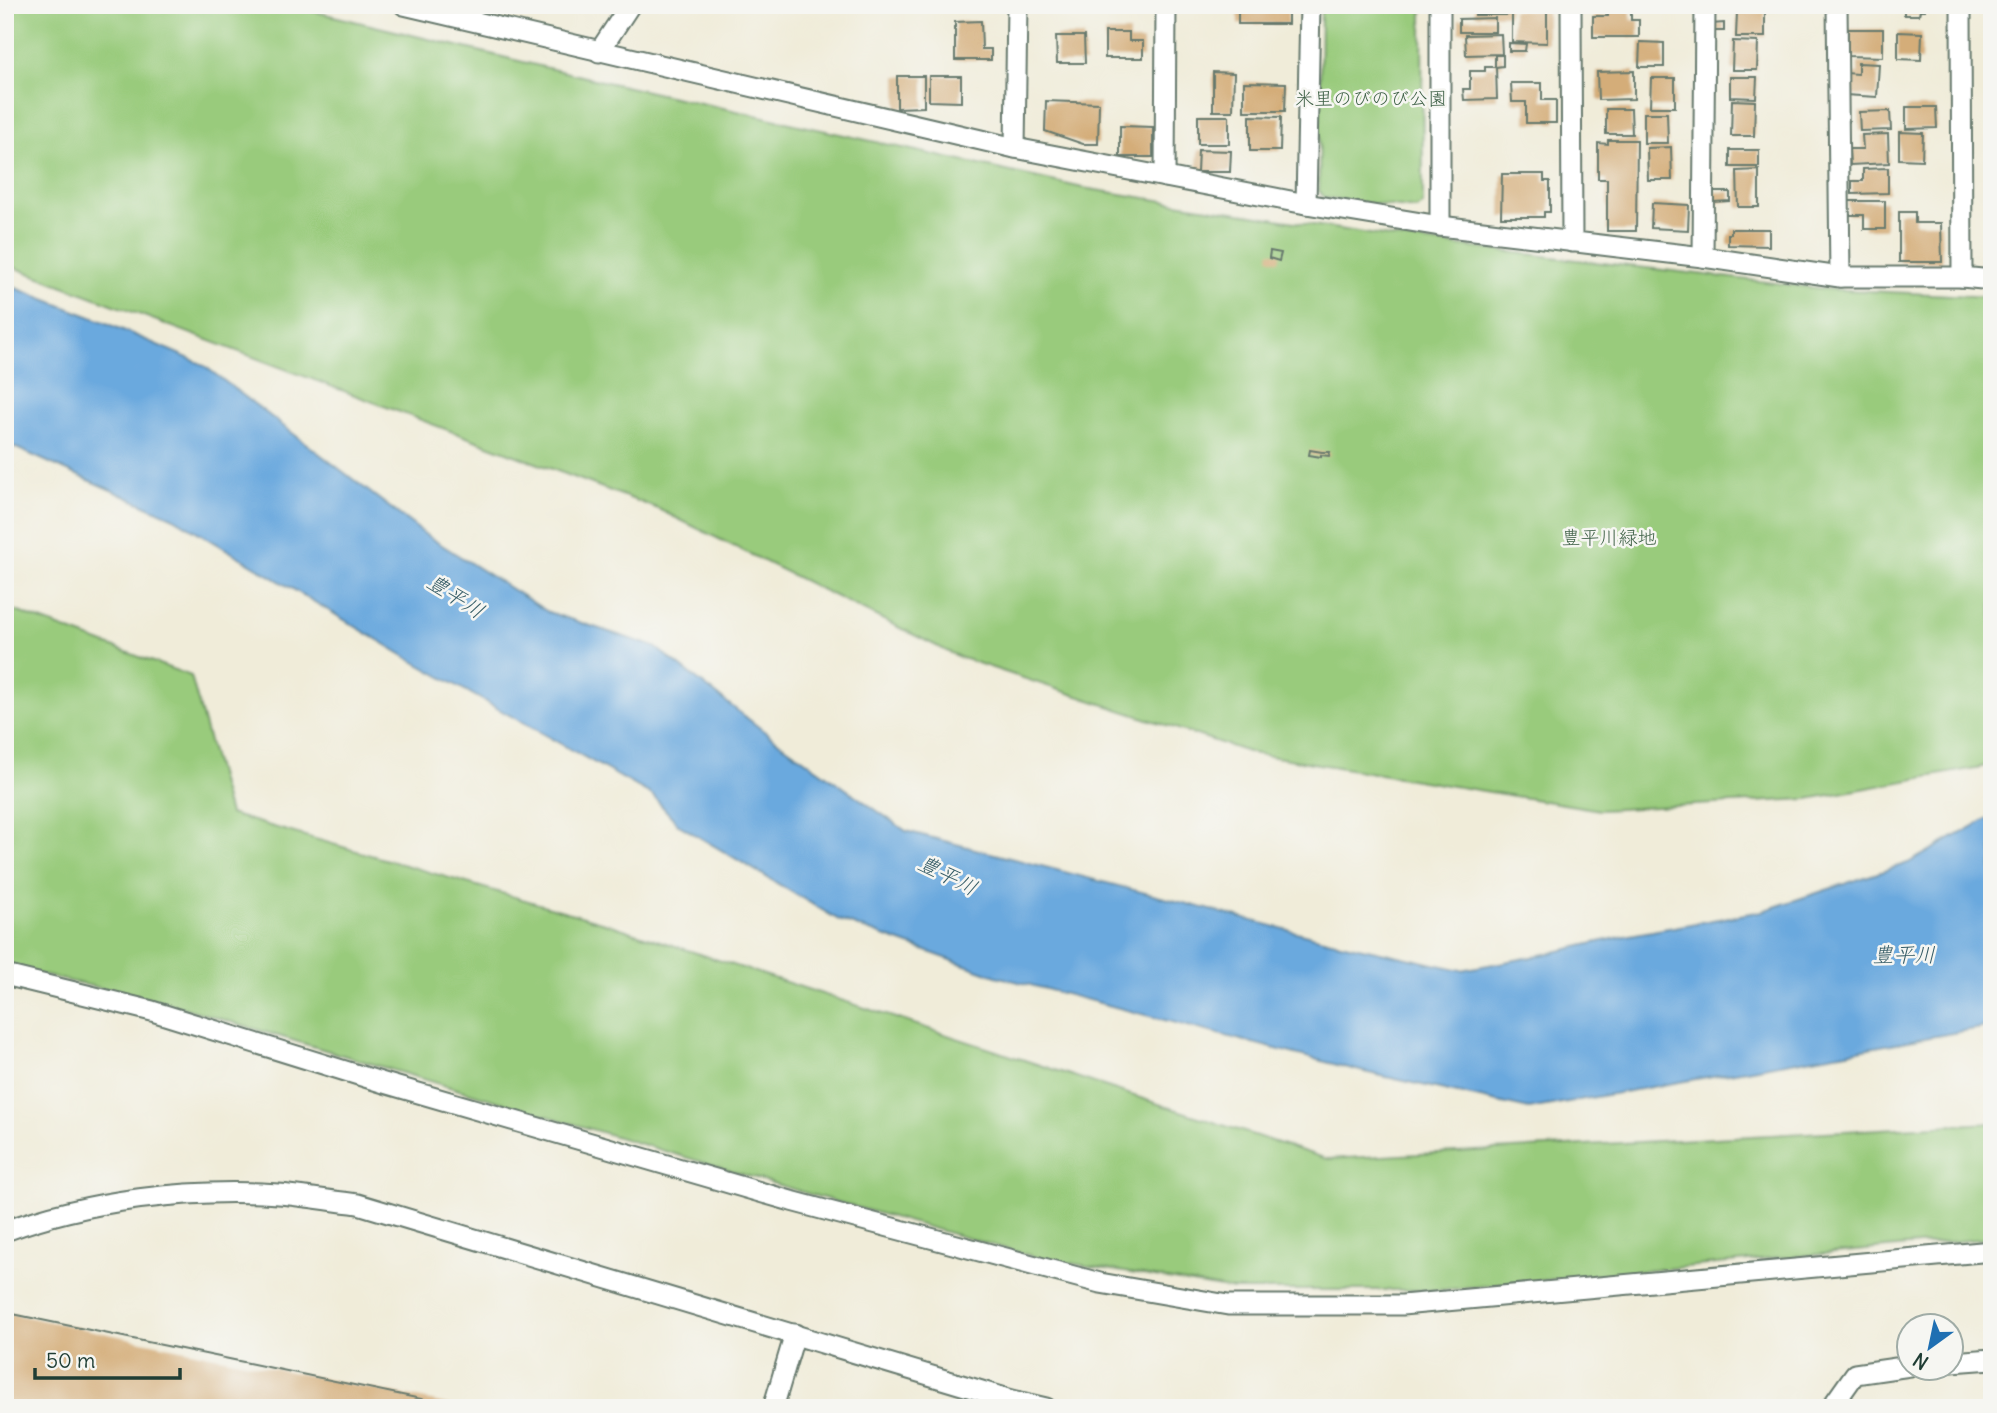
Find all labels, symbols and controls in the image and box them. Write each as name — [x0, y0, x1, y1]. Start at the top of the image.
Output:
park label: 米里のびのび公園 — [1295, 86, 1447, 110]
park label: 豊平川緑地 — [1561, 525, 1657, 549]
water label: 豊平川 — [422, 568, 490, 624]
water label: 豊平川 — [914, 849, 982, 901]
water label: 豊平川 — [1873, 941, 1936, 968]
north arrow — [1896, 1312, 1966, 1382]
scale bar — [35, 1336, 180, 1380]
text: 50 m — [46, 1347, 95, 1374]
text: N — [1909, 1348, 1933, 1375]

